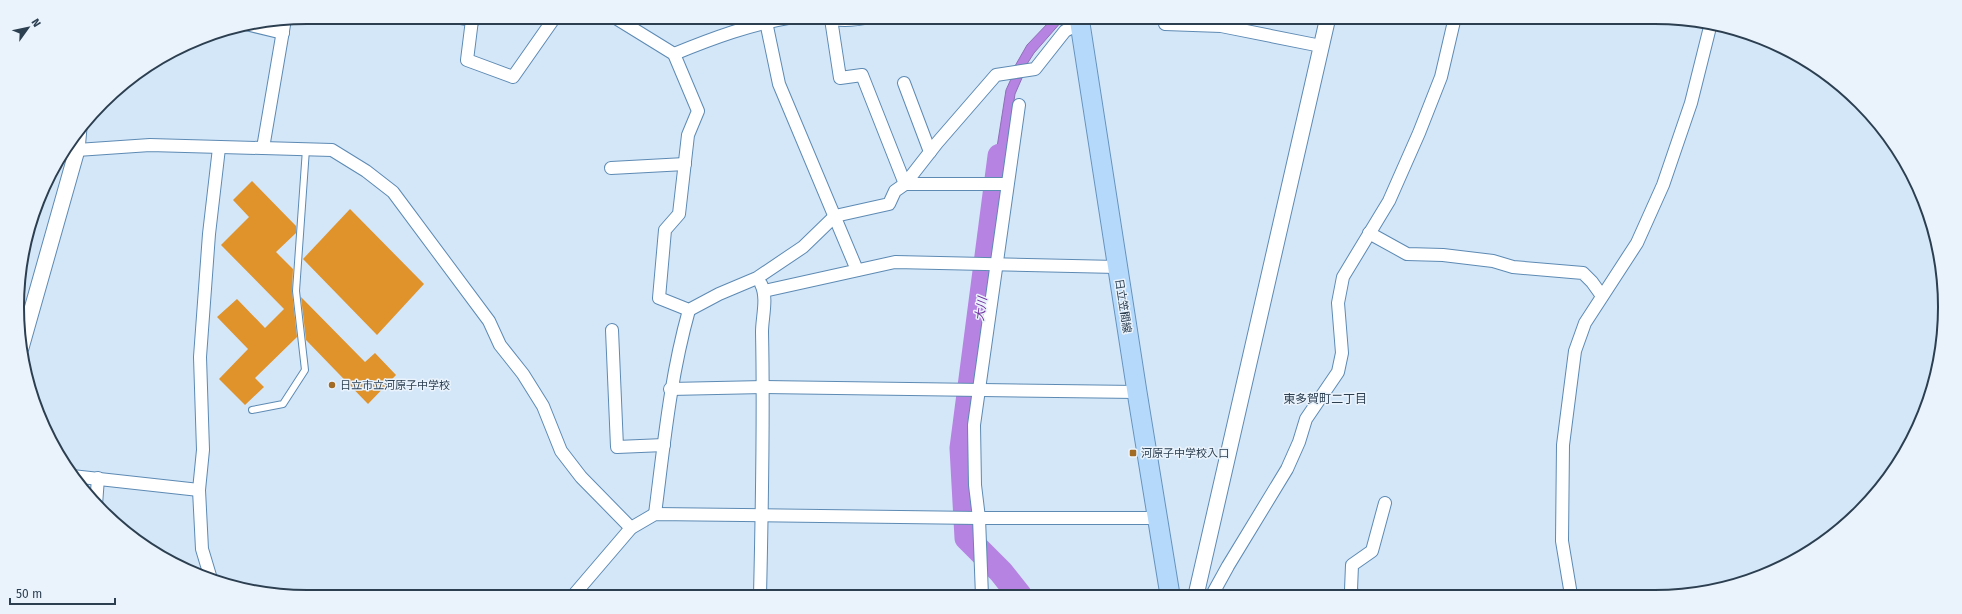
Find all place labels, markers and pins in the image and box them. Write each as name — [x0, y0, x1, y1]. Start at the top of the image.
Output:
place label: 日立市立河原子中学校 — [340, 379, 450, 392]
marker: 日立市立河原子中学校 — [327, 380, 337, 390]
place label: 河原子中学校入口 — [1141, 447, 1229, 460]
marker: 河原子中学校入口 — [1128, 448, 1138, 458]

